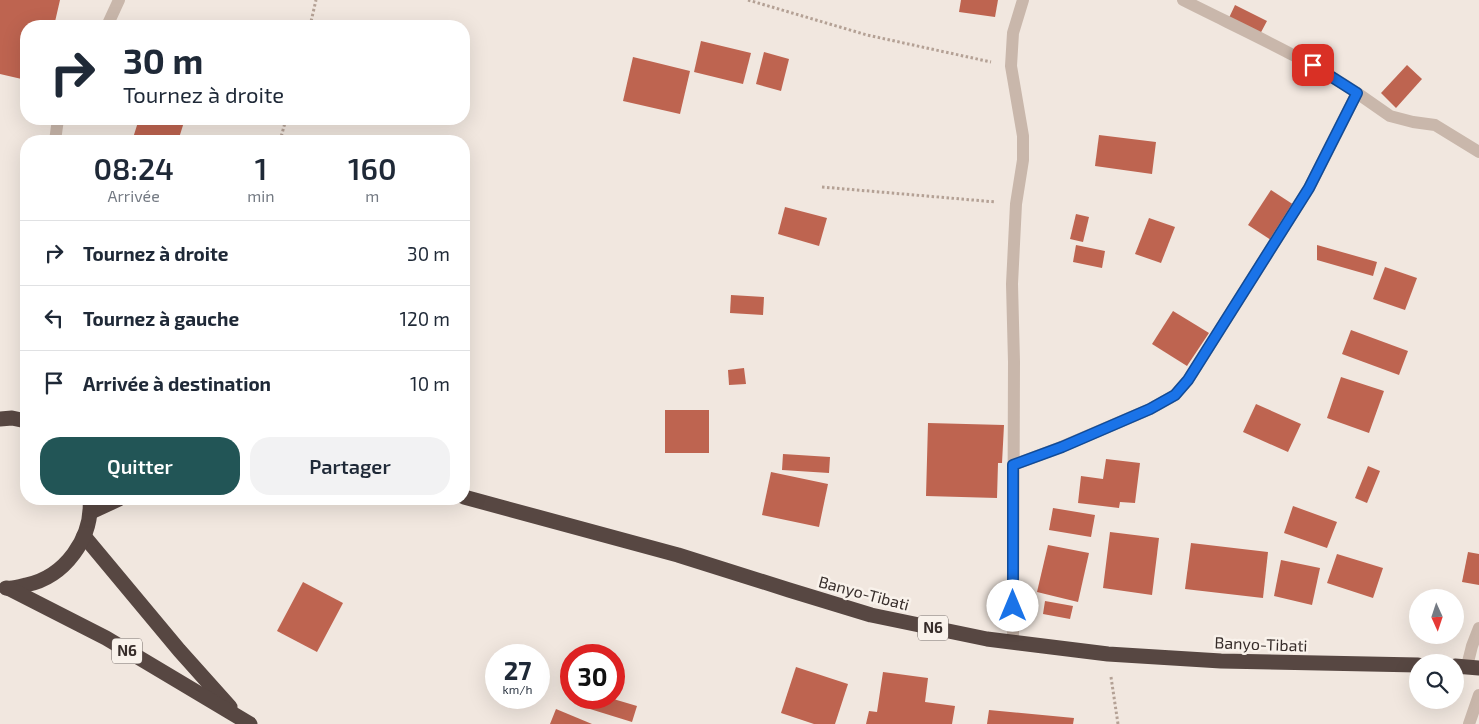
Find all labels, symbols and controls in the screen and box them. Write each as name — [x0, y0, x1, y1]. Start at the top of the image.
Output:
text: 30 m — [123, 39, 203, 81]
icon: right — [40, 40, 105, 105]
pin — [1292, 44, 1334, 86]
icon: arrive — [1299, 51, 1327, 79]
text: Tournez à droite — [123, 81, 284, 107]
text: 08:24 — [93, 150, 174, 186]
text: 1 — [255, 150, 267, 186]
text: 160 — [348, 150, 397, 186]
text: Arrivée — [107, 186, 160, 205]
text: min — [247, 186, 275, 205]
text: m — [365, 186, 379, 205]
icon: right — [40, 239, 68, 267]
text: Tournez à droite — [83, 242, 229, 265]
text: 30 m — [407, 242, 450, 265]
icon: left — [40, 304, 68, 332]
text: Tournez à gauche — [83, 307, 239, 330]
text: 120 m — [399, 307, 450, 330]
icon: arrive — [40, 369, 68, 397]
text: Arrivée à destination — [83, 372, 271, 395]
text: 10 m — [410, 372, 450, 395]
button: Quitter — [40, 437, 240, 495]
button: Partager — [250, 437, 450, 495]
street label: Banyo-Tibati — [817, 571, 912, 614]
position arrow — [986, 579, 1038, 631]
north arrow — [1409, 589, 1464, 644]
map controls — [1409, 589, 1464, 709]
road number: N6 — [918, 616, 948, 640]
street label: Banyo-Tibati — [1214, 632, 1308, 655]
road number: N6 — [112, 638, 142, 664]
speed limit sign: 30 — [560, 644, 625, 709]
button: search — [1409, 654, 1464, 709]
text: 27 — [504, 655, 531, 685]
text: km/h — [503, 682, 532, 696]

